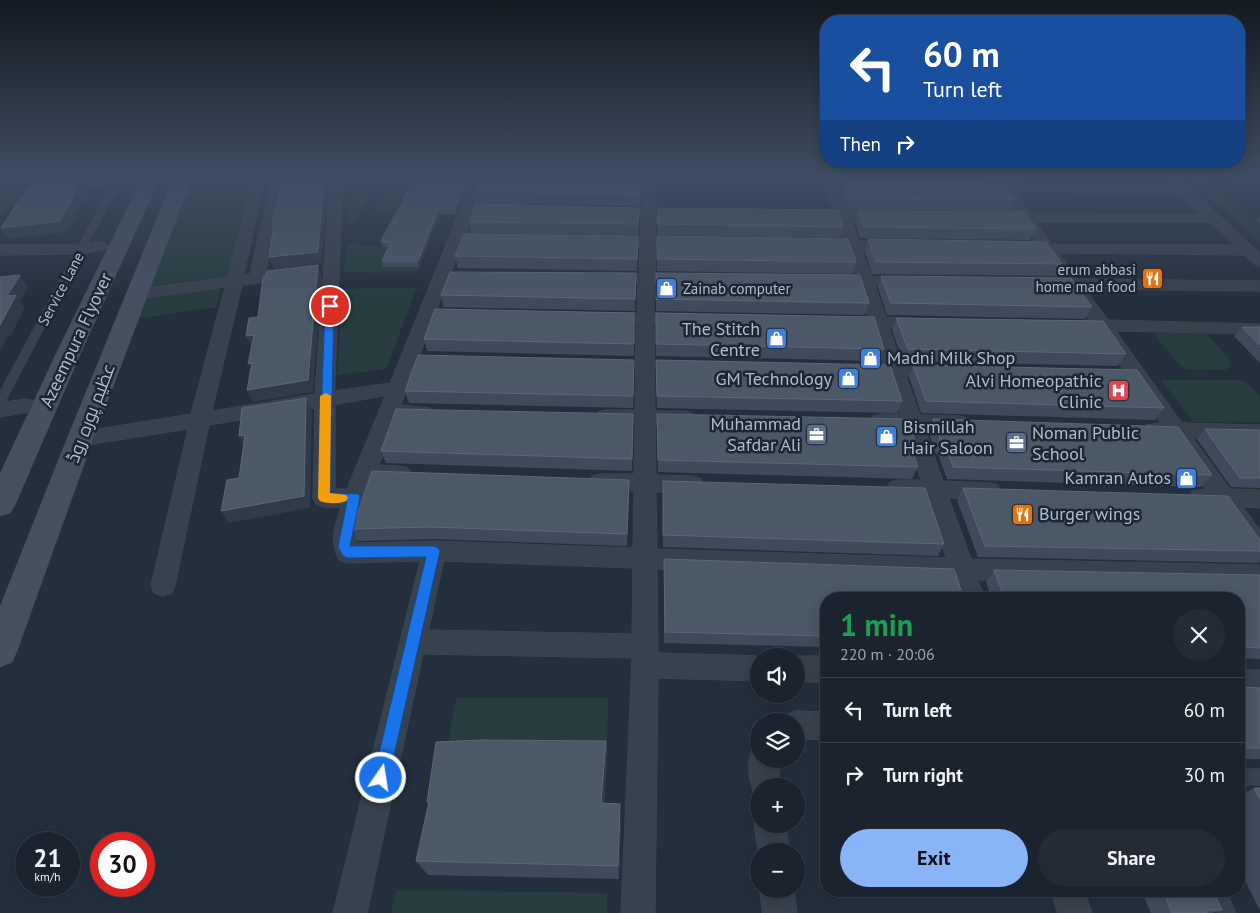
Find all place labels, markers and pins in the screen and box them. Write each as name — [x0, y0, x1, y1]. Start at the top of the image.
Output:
place label: erum abbasi home mad food — [1035, 260, 1136, 296]
restaurant icon: erum abbasi home mad food — [1140, 267, 1164, 291]
shop icon: Zainab computer — [655, 277, 679, 301]
place label: Zainab computer — [683, 279, 791, 298]
pin — [309, 285, 351, 327]
place label: The Stitch Centre — [682, 317, 760, 361]
shop icon: The Stitch Centre — [764, 327, 788, 351]
shop icon: Madni Milk Shop — [859, 346, 883, 370]
place label: Madni Milk Shop — [887, 346, 1015, 369]
place label: GM Technology — [715, 367, 833, 390]
shop icon: GM Technology — [836, 367, 860, 391]
place label: Alvi Homeopathic Clinic — [965, 369, 1102, 413]
hospital icon: Alvi Homeopathic Clinic — [1106, 379, 1130, 403]
place label: Muhammad Safdar Ali — [710, 412, 801, 456]
place label: Bismillah Hair Saloon — [903, 415, 993, 459]
place label: Noman Public School — [1032, 421, 1139, 465]
office icon: Muhammad Safdar Ali — [805, 422, 829, 446]
shop icon: Bismillah Hair Saloon — [875, 425, 899, 449]
office icon: Noman Public School — [1004, 431, 1028, 455]
place label: Kamran Autos — [1064, 466, 1171, 489]
shop icon: Kamran Autos — [1175, 466, 1199, 490]
restaurant icon: Burger wings — [1011, 502, 1035, 526]
place label: Burger wings — [1039, 502, 1140, 525]

